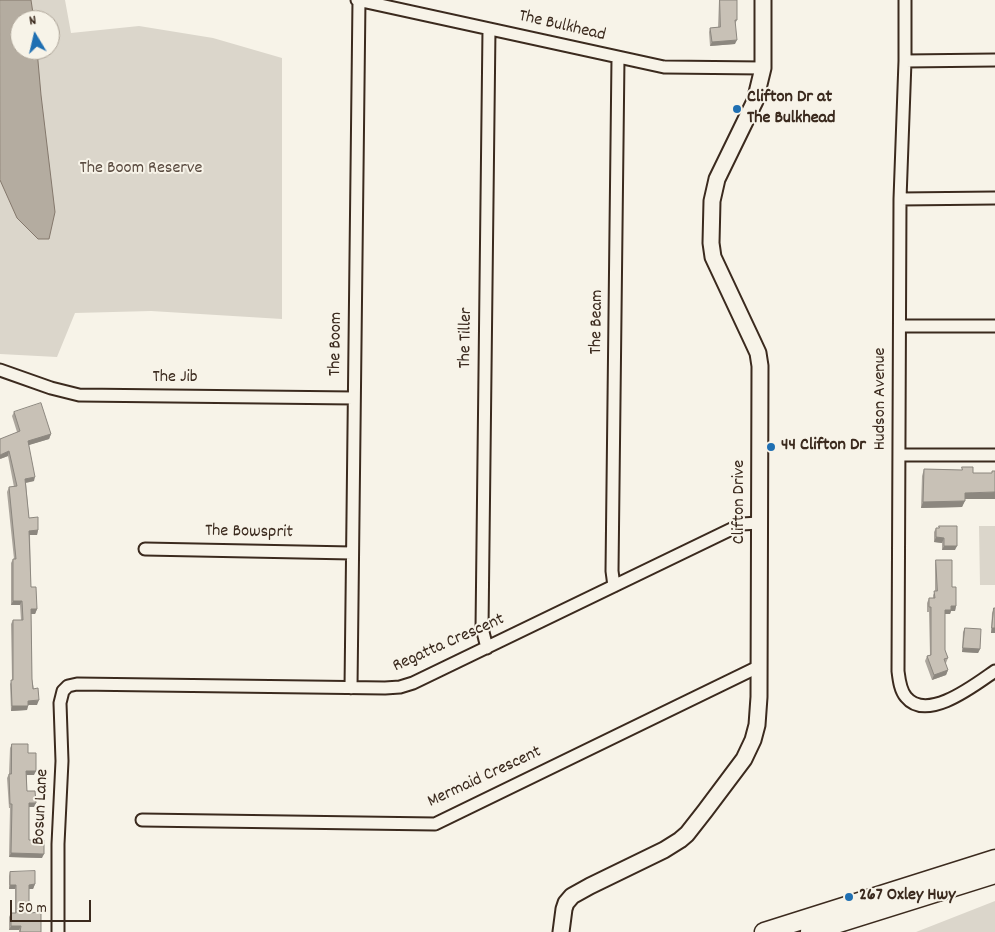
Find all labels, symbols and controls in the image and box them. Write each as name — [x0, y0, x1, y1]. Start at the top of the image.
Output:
street label: The Bulkhead — [516, 7, 608, 47]
north arrow — [10, 10, 60, 60]
text: N — [28, 11, 38, 32]
place label: Clifton Dr at The Bulkhead — [747, 88, 835, 130]
marker: Clifton Dr at The Bulkhead — [731, 103, 743, 115]
park label: The Boom Reserve — [80, 159, 202, 181]
street label: The Beam — [587, 289, 609, 355]
street label: The Tiller — [456, 307, 478, 369]
street label: The Boom — [326, 312, 348, 376]
street label: Hudson Avenue — [871, 348, 893, 450]
street label: The Jib — [152, 368, 198, 390]
place label: 44 Clifton Dr — [781, 436, 866, 458]
marker: 44 Clifton Dr — [765, 441, 777, 453]
street label: Clifton Drive — [730, 460, 752, 544]
street label: The Bowsprit — [205, 521, 293, 545]
street label: Regatta Crescent — [390, 610, 508, 678]
street label: Mermaid Crescent — [425, 742, 545, 814]
street label: Bosun Lane — [29, 768, 55, 846]
place label: 267 Oxley Hwy — [859, 886, 955, 908]
scale bar — [12, 890, 94, 922]
marker: 267 Oxley Hwy — [843, 891, 855, 903]
text: 50 m — [18, 898, 47, 920]

